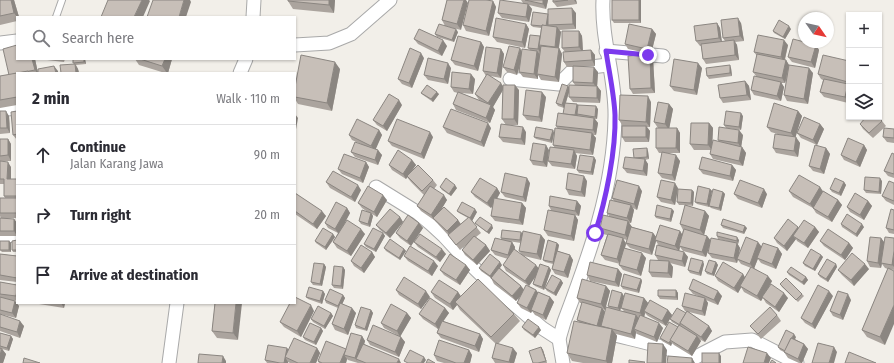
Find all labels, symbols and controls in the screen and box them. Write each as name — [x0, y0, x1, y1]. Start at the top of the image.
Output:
north arrow — [798, 12, 834, 48]
map controls — [846, 12, 882, 120]
button: + — [846, 12, 882, 48]
search box — [16, 16, 296, 60]
icon: search — [30, 27, 52, 49]
text: Search here — [62, 29, 134, 47]
route end — [639, 46, 657, 64]
button: − — [846, 48, 882, 84]
button: layers — [846, 84, 882, 120]
text: 2 min — [32, 88, 70, 109]
text: Walk · 110 m — [216, 91, 280, 106]
text: Continue — [70, 138, 126, 156]
icon: ahead — [32, 144, 54, 166]
text: 90 m — [254, 147, 280, 162]
text: Jalan Karang Jawa — [70, 156, 164, 171]
icon: right — [32, 204, 54, 226]
text: Turn right — [70, 206, 131, 224]
text: 20 m — [254, 207, 280, 222]
route start — [586, 224, 604, 242]
icon: arrive — [32, 264, 54, 286]
text: Arrive at destination — [70, 266, 198, 284]

